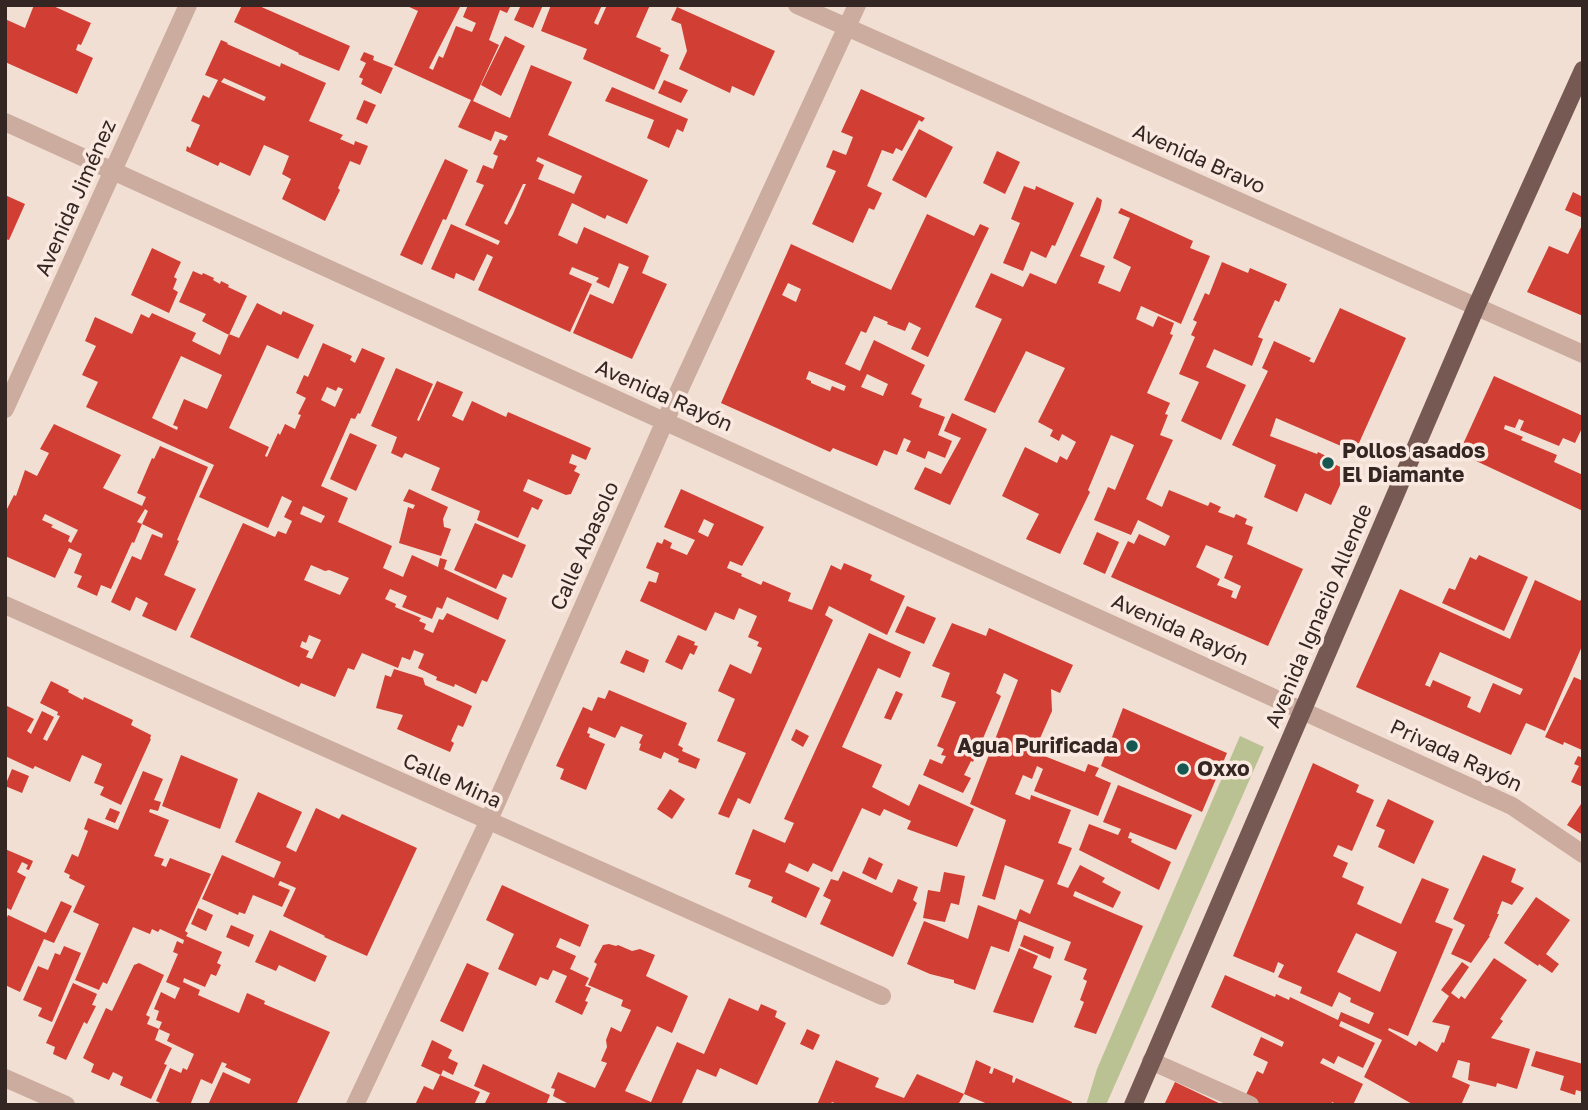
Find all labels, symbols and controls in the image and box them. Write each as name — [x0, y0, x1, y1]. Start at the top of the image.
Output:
street label: Avenida Jiménez — [30, 116, 122, 280]
street label: Avenida Bravo — [1129, 119, 1269, 199]
street label: Avenida Rayón — [592, 355, 736, 437]
place label: Pollos asados El Diamante — [1342, 438, 1485, 488]
marker: Pollos asados El Diamante — [1320, 455, 1336, 471]
street label: Calle Abasolo — [545, 478, 625, 614]
street label: Avenida Ignacio Allende — [1260, 500, 1378, 732]
street label: Avenida Rayón — [1108, 589, 1252, 671]
street label: Privada Rayón — [1386, 714, 1526, 798]
place label: Agua Purificada — [957, 733, 1118, 759]
marker: Agua Purificada — [1124, 738, 1140, 754]
street label: Calle Mina — [399, 748, 505, 814]
place label: Oxxo — [1197, 756, 1250, 782]
marker: Oxxo — [1175, 761, 1191, 777]

